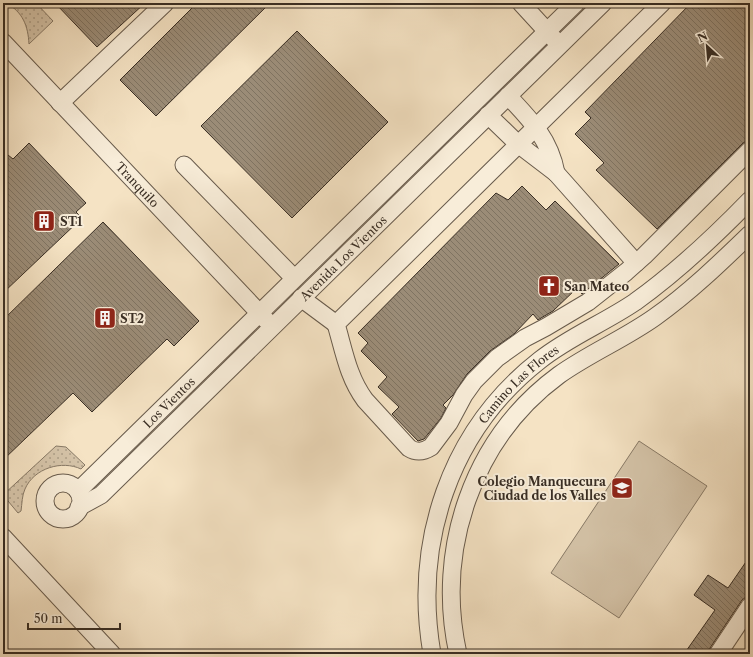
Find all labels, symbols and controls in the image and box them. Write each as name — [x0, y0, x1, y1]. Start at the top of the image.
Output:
north arrow — [687, 26, 727, 66]
text: N — [695, 28, 710, 45]
street label: Tranquilo — [113, 159, 163, 210]
building icon: ST1 — [31, 208, 57, 234]
street label: Avenida Los Vientos — [296, 212, 390, 304]
place label: ST1 — [60, 214, 83, 229]
church icon: San Mateo — [536, 273, 562, 299]
place label: San Mateo — [564, 279, 629, 294]
building icon: ST2 — [92, 305, 118, 331]
place label: ST2 — [120, 311, 144, 326]
street label: Camino Las Flores — [475, 341, 561, 426]
street label: Los Vientos — [140, 373, 198, 431]
place label: Colegio Manquecura Ciudad de los Valles — [477, 474, 607, 503]
school or university icon: Colegio Manquecura Ciudad de los Valles — [609, 475, 635, 501]
scale bar — [28, 605, 120, 631]
text: 50 m — [34, 611, 63, 626]

